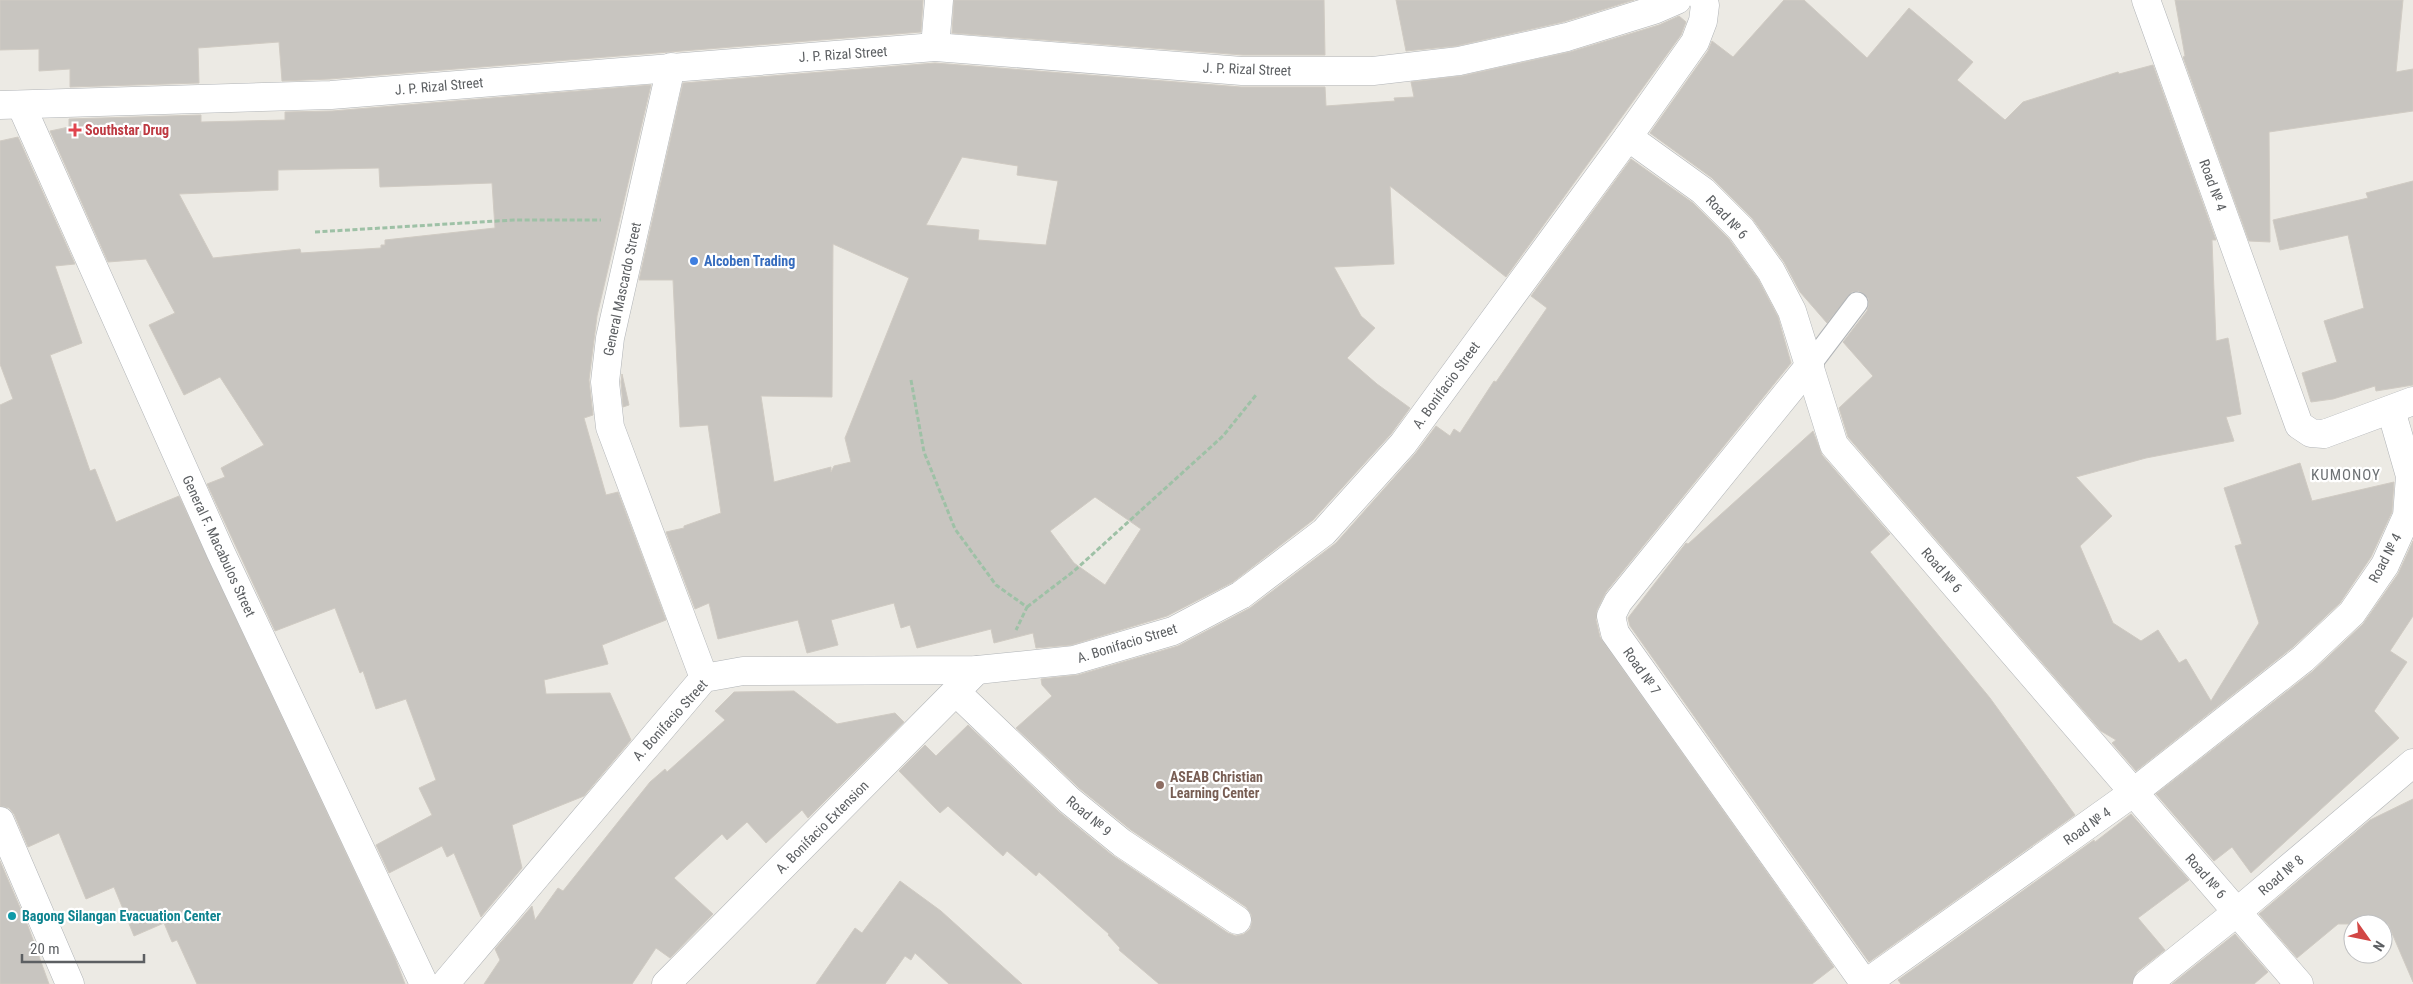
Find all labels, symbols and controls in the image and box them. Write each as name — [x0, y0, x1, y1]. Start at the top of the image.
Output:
street label: J. P. Rizal Street — [798, 43, 888, 65]
street label: J. P. Rizal Street — [1202, 59, 1292, 79]
street label: J. P. Rizal Street — [394, 74, 484, 98]
place label: Southstar Drug — [85, 122, 169, 138]
marker: Southstar Drug — [69, 124, 81, 136]
street label: Road № 4 — [2196, 157, 2230, 213]
street label: Road № 6 — [1703, 192, 1751, 242]
street label: General Mascardo Street — [600, 221, 644, 357]
place label: Alcoben Trading — [704, 253, 795, 269]
marker: Alcoben Trading — [688, 255, 700, 267]
street label: A. Bonifacio Street — [1409, 338, 1483, 432]
district label: KUMONOY — [2311, 466, 2381, 484]
street label: General F. Macabulos Street — [179, 473, 259, 619]
street label: Road № 4 — [2365, 530, 2405, 586]
street label: Road № 6 — [1918, 544, 1966, 596]
street label: A. Bonifacio Street — [1075, 620, 1179, 666]
street label: Road № 7 — [1620, 644, 1664, 698]
street label: A. Bonifacio Street — [629, 676, 711, 764]
place label: ASEAB Christian Learning Center — [1170, 769, 1263, 801]
street label: A. Bonifacio Extension — [772, 777, 872, 877]
marker: ASEAB Christian Learning Center — [1154, 779, 1166, 791]
street label: Road № 9 — [1063, 793, 1115, 839]
street label: Road № 4 — [2060, 804, 2114, 848]
street label: Road № 6 — [2182, 850, 2230, 902]
street label: Road № 8 — [2255, 852, 2307, 898]
place label: Bagong Silangan Evacuation Center — [22, 908, 221, 924]
marker: Bagong Silangan Evacuation Center — [6, 910, 18, 922]
north arrow — [2343, 914, 2393, 964]
scale bar — [22, 932, 145, 964]
text: N — [2370, 938, 2388, 954]
text: 20 m — [30, 940, 60, 958]

